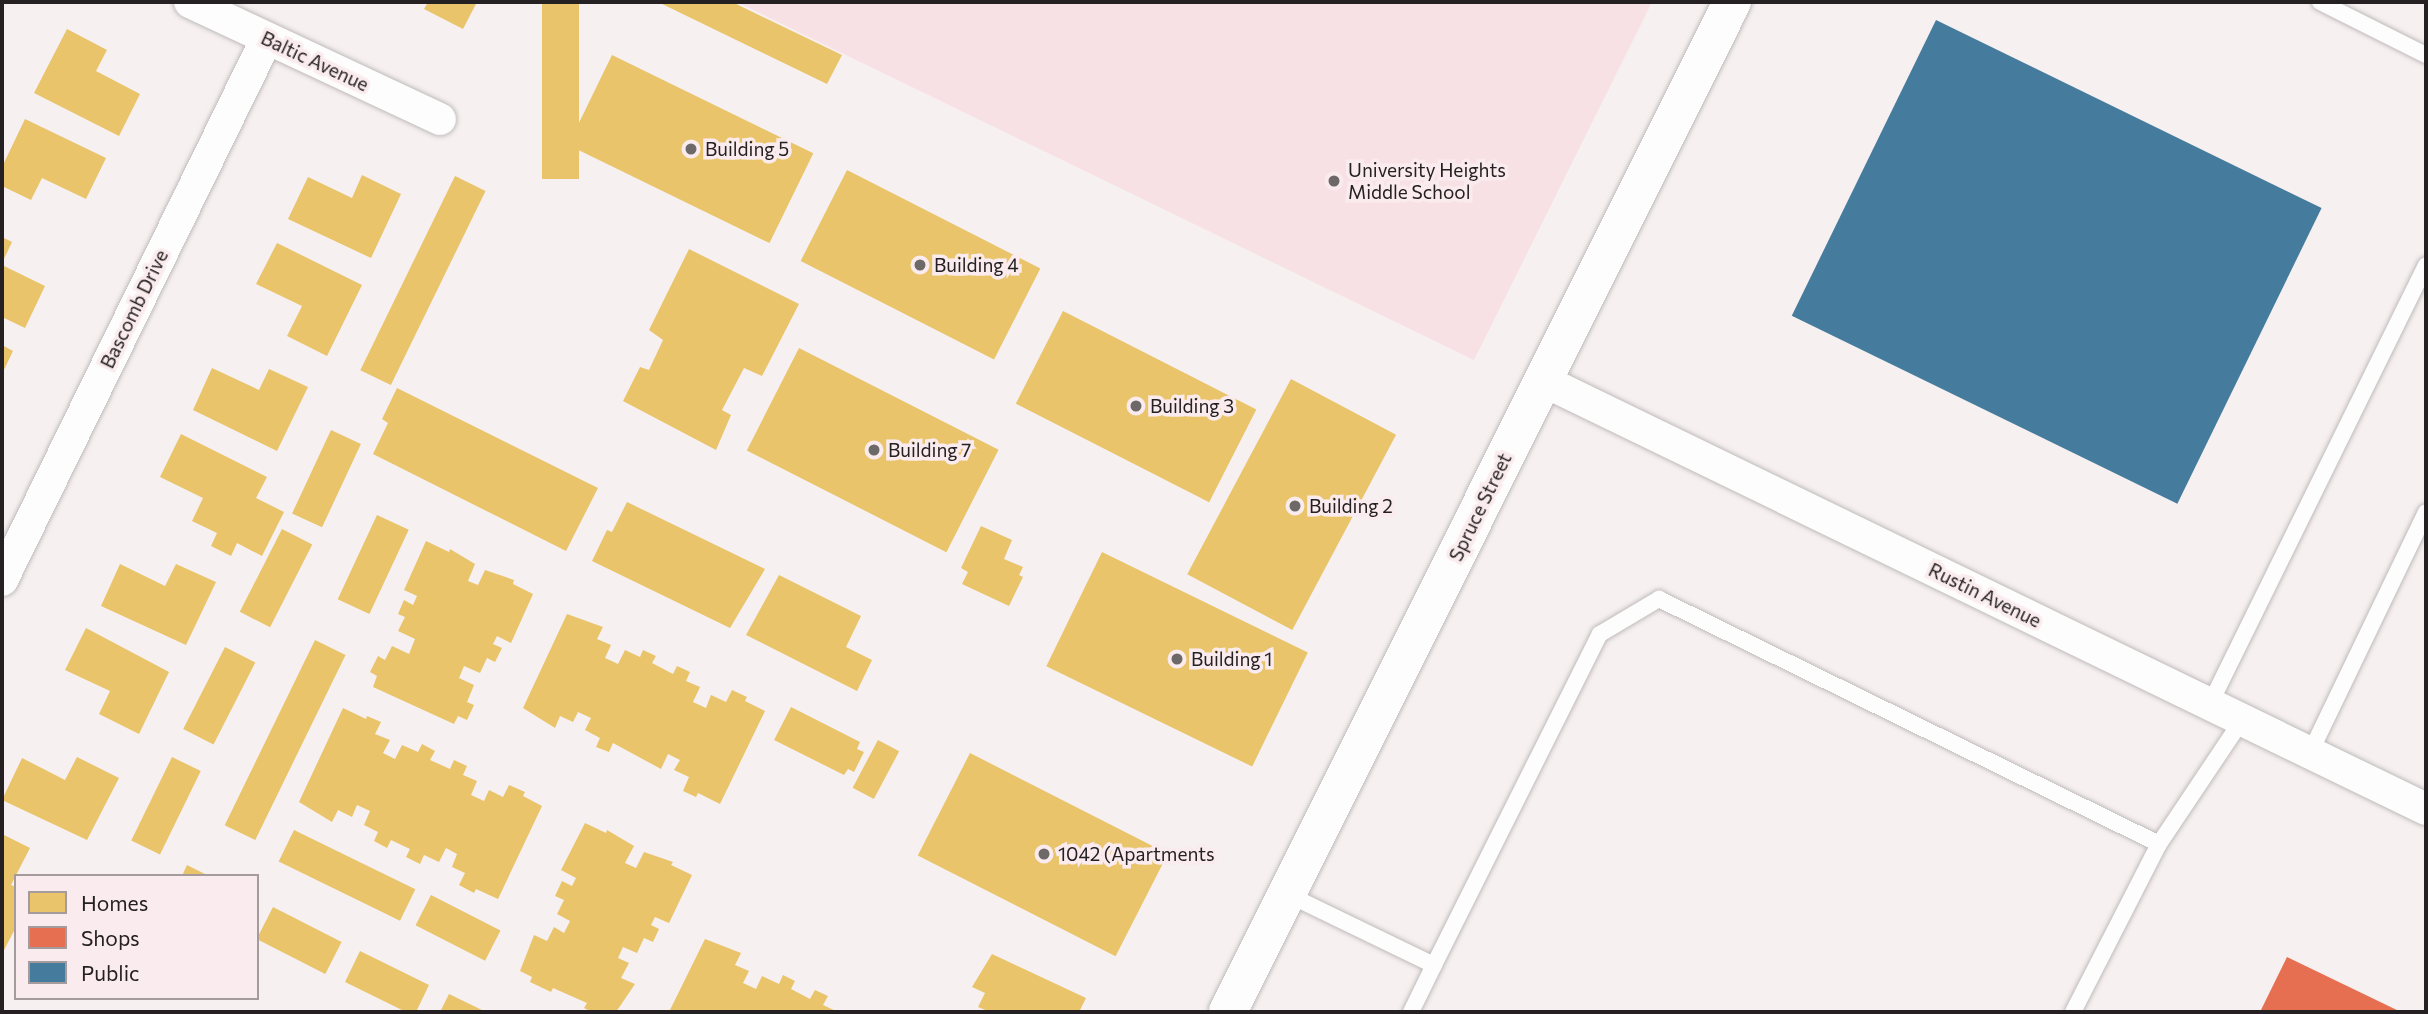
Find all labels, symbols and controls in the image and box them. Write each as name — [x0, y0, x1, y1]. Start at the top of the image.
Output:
street label: Baltic Avenue — [258, 26, 372, 96]
place label: Building 5 — [705, 138, 789, 160]
marker: Building 5 — [683, 141, 699, 157]
place label: University Heights Middle School — [1348, 159, 1506, 203]
marker: University Heights Middle School — [1326, 173, 1342, 189]
street label: Bascomb Drive — [95, 246, 173, 372]
place label: Building 4 — [934, 254, 1019, 276]
marker: Building 4 — [912, 257, 928, 273]
place label: Building 3 — [1150, 395, 1234, 417]
marker: Building 3 — [1128, 398, 1144, 414]
place label: Building 7 — [888, 439, 971, 461]
marker: Building 7 — [866, 442, 882, 458]
street label: Spruce Street — [1444, 449, 1516, 565]
place label: Building 2 — [1309, 495, 1393, 517]
marker: Building 2 — [1287, 498, 1303, 514]
street label: Rustin Avenue — [1925, 558, 2045, 632]
place label: Building 1 — [1191, 648, 1272, 670]
marker: Building 1 — [1169, 651, 1185, 667]
place label: 1042 (Apartments — [1058, 843, 1215, 865]
marker: 1042 (Apartments — [1036, 846, 1052, 862]
legend — [14, 874, 259, 1000]
text: Homes — [81, 890, 148, 915]
text: Shops — [81, 925, 140, 950]
text: Public — [81, 960, 139, 985]

